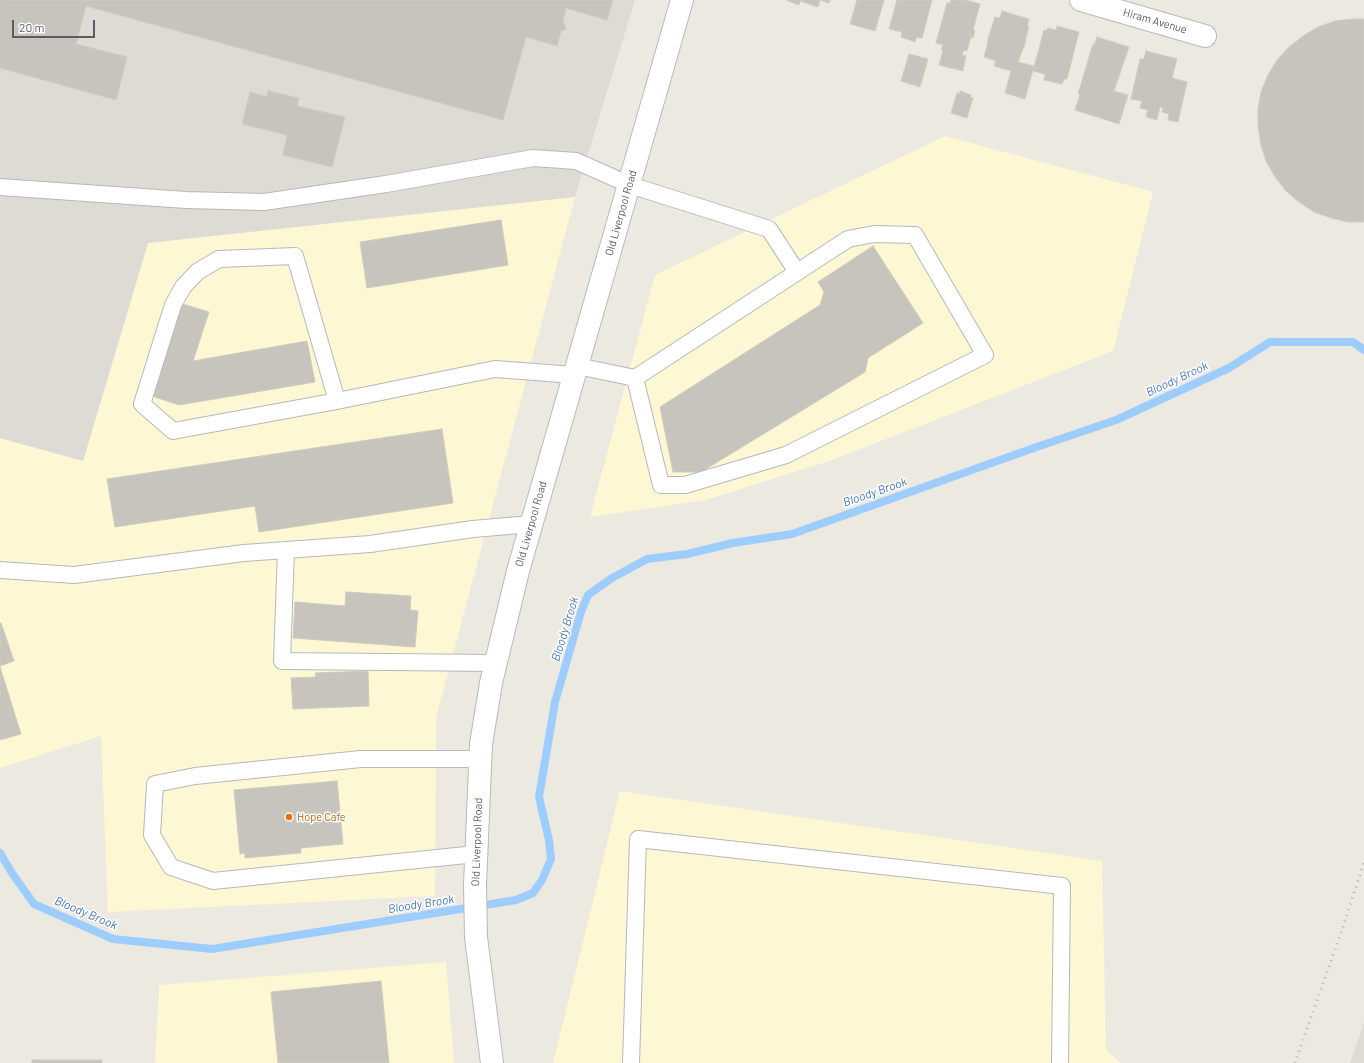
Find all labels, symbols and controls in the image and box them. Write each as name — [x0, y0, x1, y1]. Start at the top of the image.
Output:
street label: Hiram Avenue — [1122, 6, 1188, 36]
scale bar — [14, 12, 97, 38]
text: 20 m — [19, 20, 45, 34]
street label: Old Liverpool Road — [602, 169, 640, 257]
water label: Bloody Brook — [1144, 358, 1210, 400]
water label: Bloody Brook — [841, 474, 909, 510]
street label: Old Liverpool Road — [512, 480, 550, 568]
water label: Bloody Brook — [548, 595, 582, 663]
street label: Old Liverpool Road — [469, 798, 485, 886]
place label: Hope Cafe — [297, 810, 346, 824]
marker: Hope Cafe — [284, 812, 294, 822]
water label: Bloody Brook — [387, 892, 455, 916]
water label: Bloody Brook — [52, 893, 120, 933]

